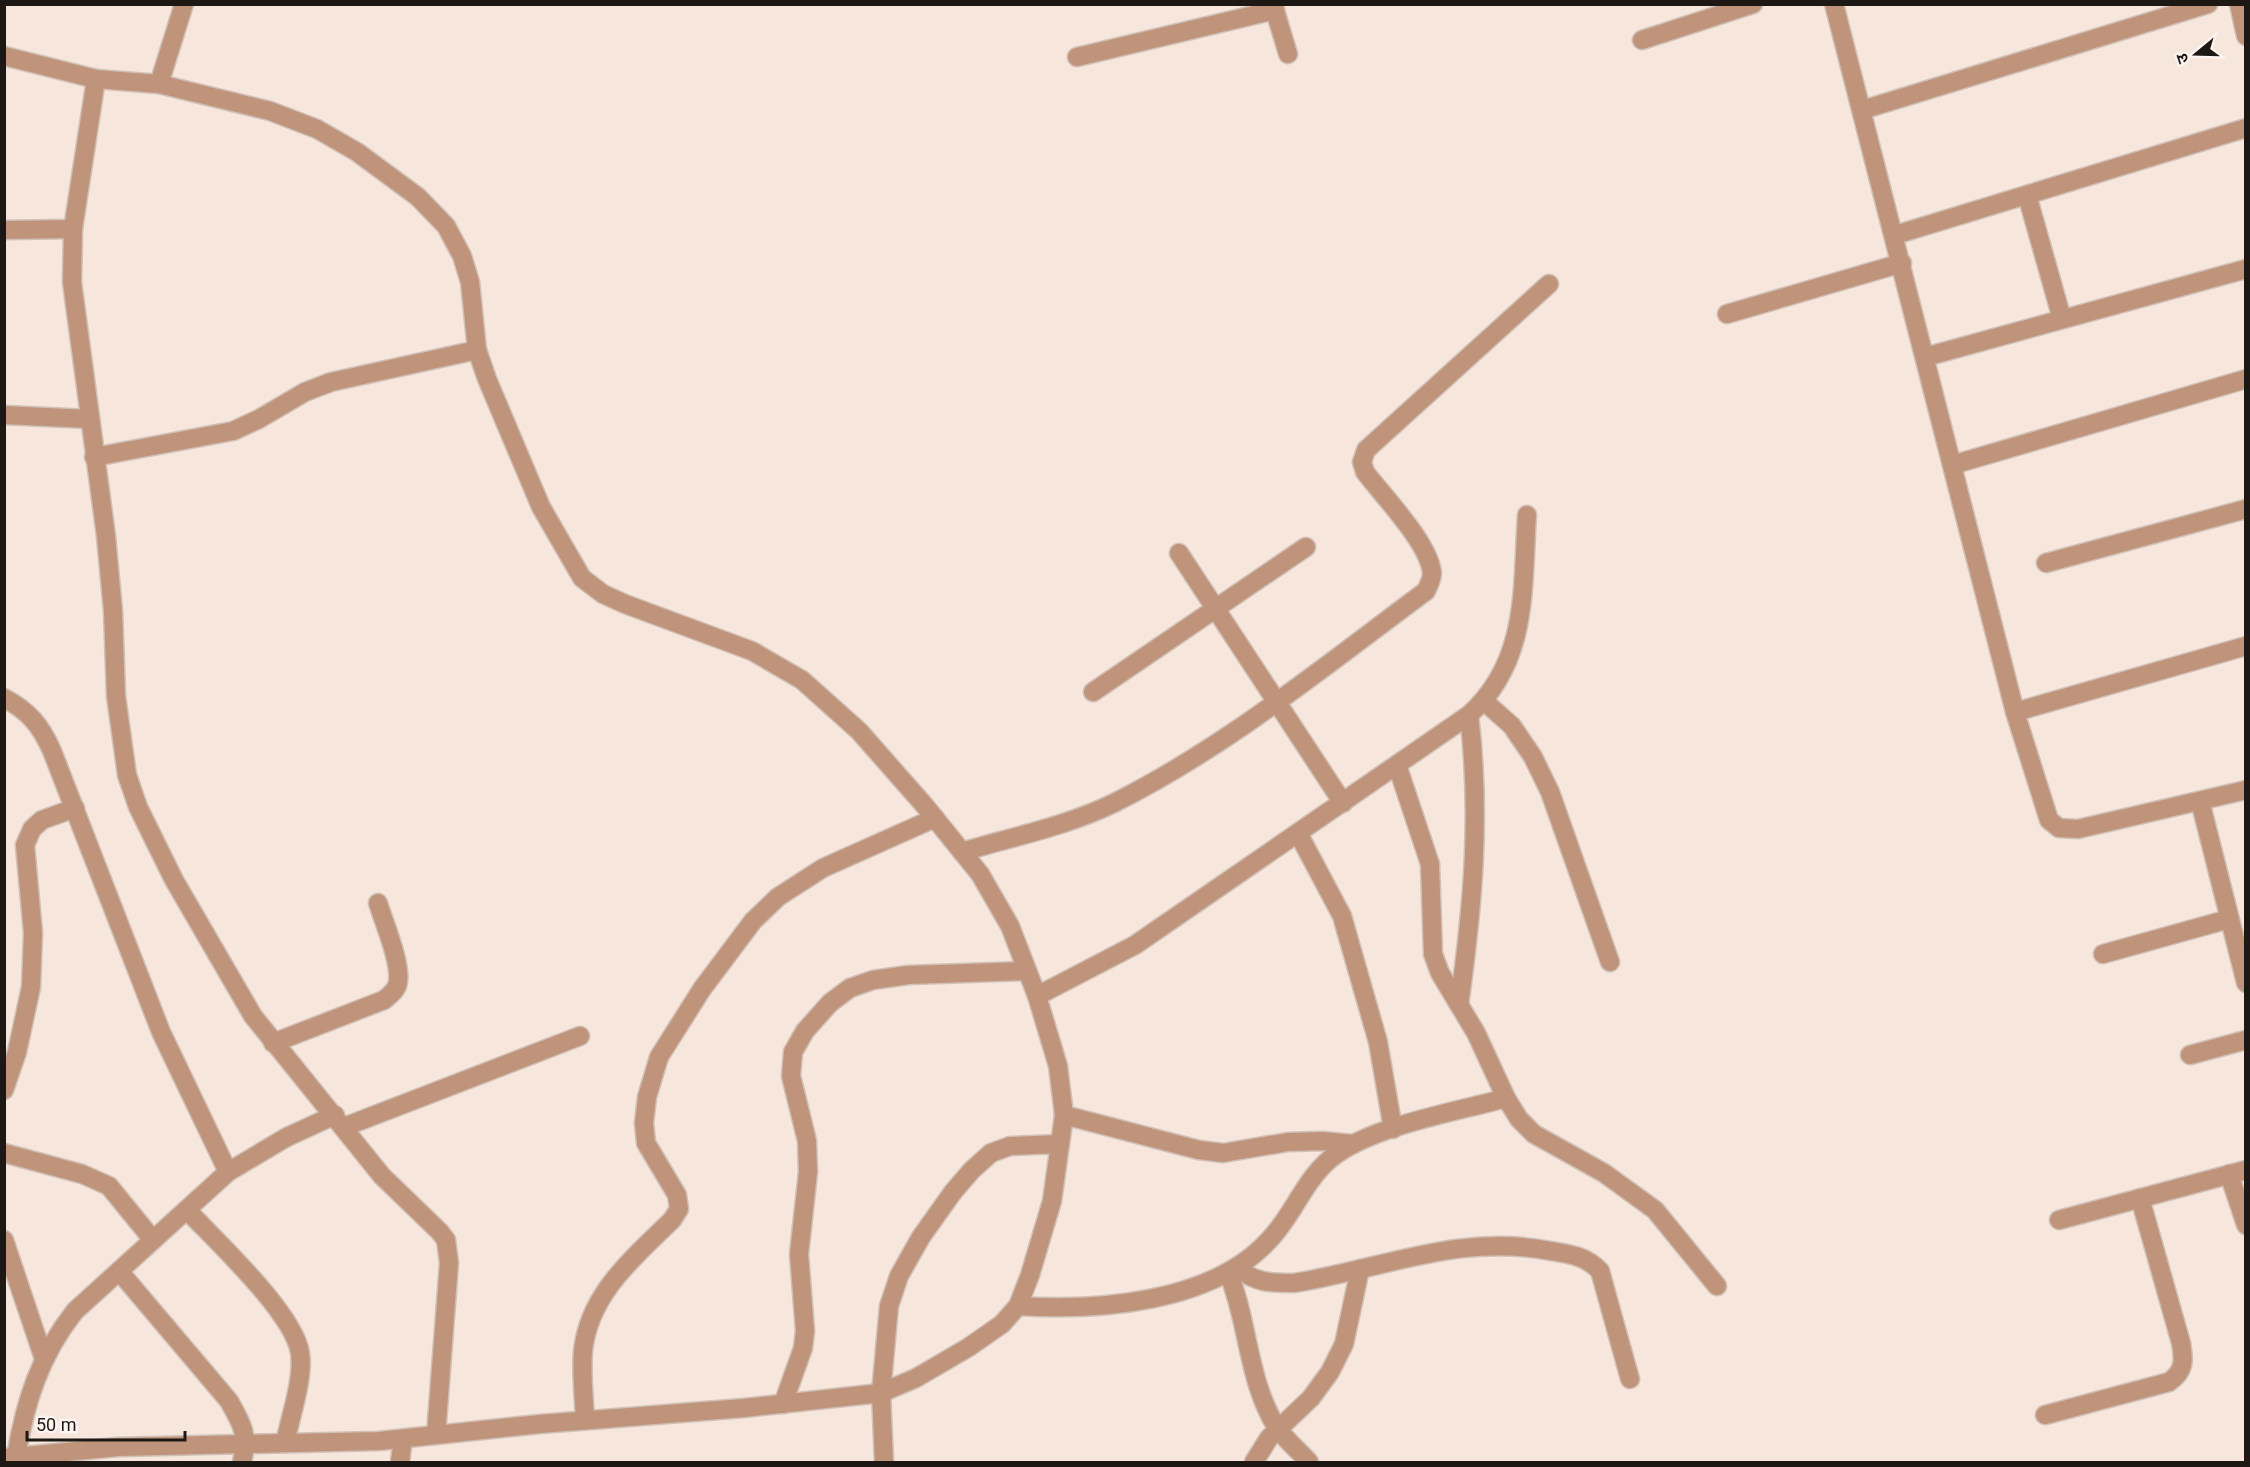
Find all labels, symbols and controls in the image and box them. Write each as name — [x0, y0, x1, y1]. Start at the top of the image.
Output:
north arrow — [2166, 24, 2226, 84]
text: उ — [2172, 51, 2193, 66]
scale bar — [27, 1404, 184, 1442]
text: 50 m — [36, 1414, 76, 1435]

